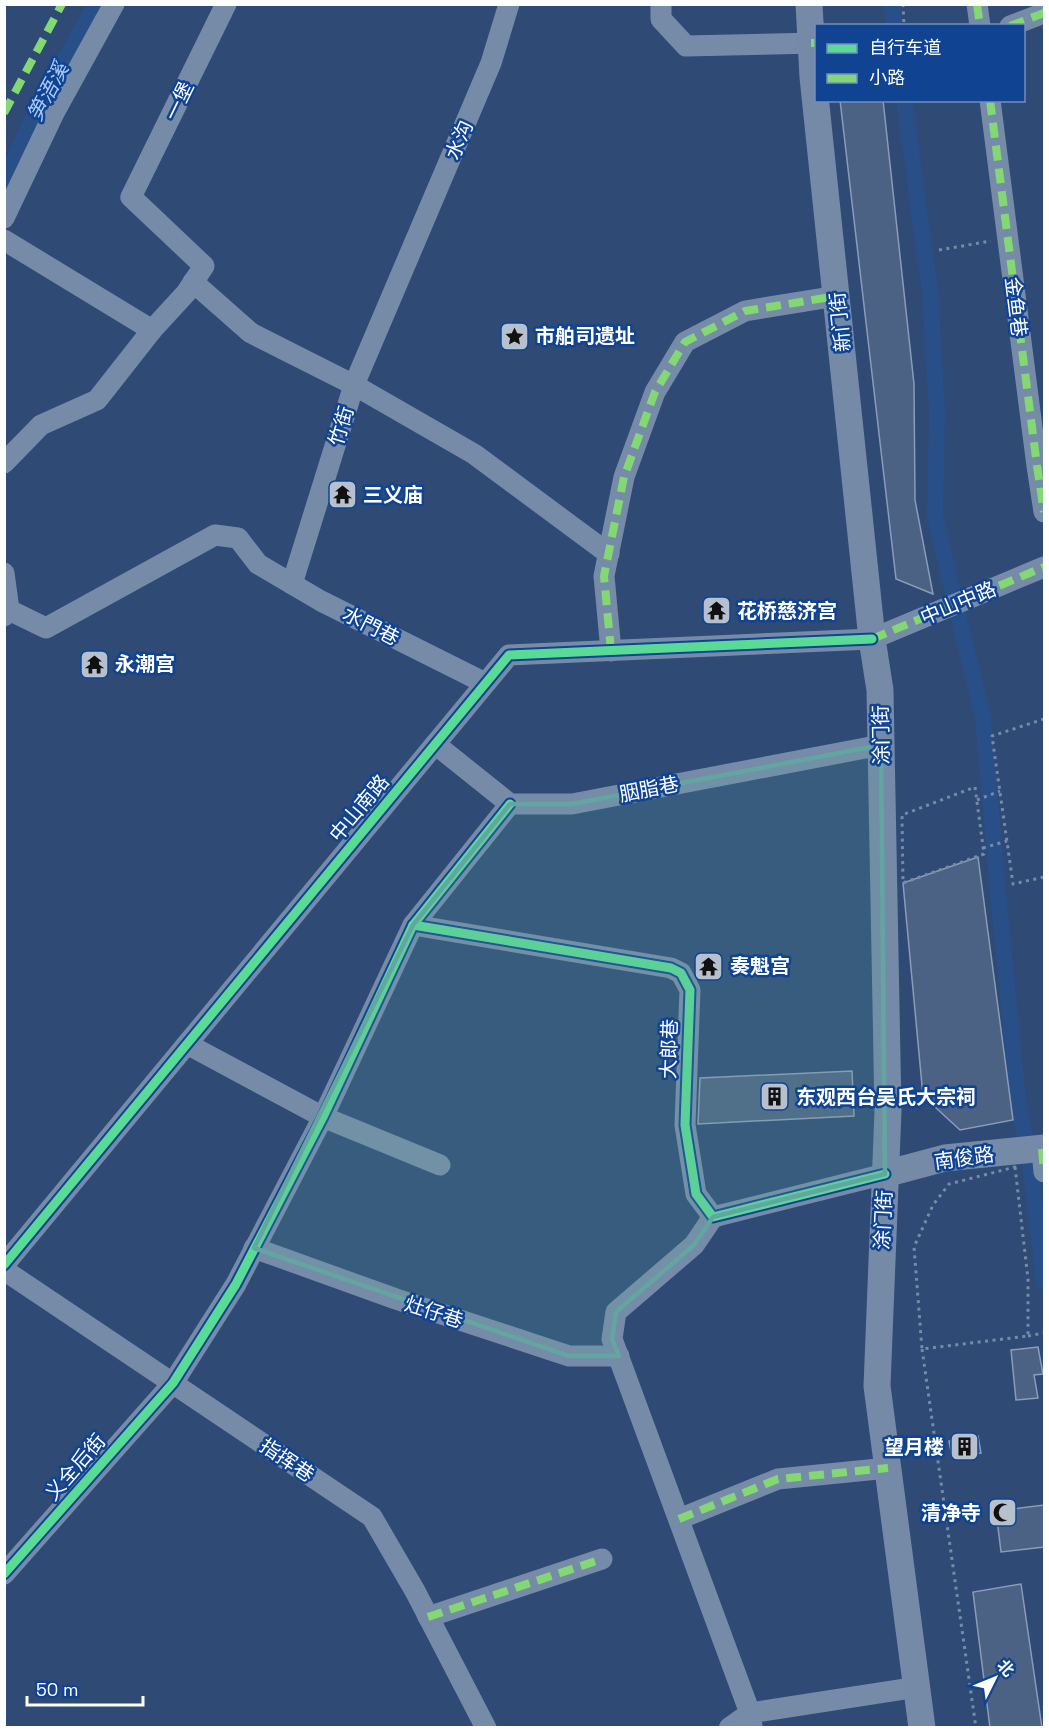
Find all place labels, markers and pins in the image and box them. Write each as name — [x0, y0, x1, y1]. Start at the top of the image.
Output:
place icon: 市舶司遗址 — [498, 320, 530, 352]
place label: 市舶司遗址 — [535, 323, 635, 349]
temple icon: 三义庙 — [326, 479, 358, 511]
place label: 三义庙 — [363, 482, 423, 508]
temple icon: 花桥慈济宫 — [700, 595, 732, 627]
place label: 花桥慈济宫 — [737, 598, 837, 624]
temple icon: 永潮宫 — [78, 648, 110, 680]
place label: 永潮宫 — [115, 651, 175, 677]
temple icon: 奏魁宫 — [693, 950, 725, 982]
place label: 奏魁宫 — [730, 953, 790, 979]
building icon: 东观西台吴氏大宗祠 — [759, 1081, 791, 1113]
place label: 东观西台吴氏大宗祠 — [796, 1084, 976, 1110]
building icon: 望月楼 — [949, 1431, 981, 1463]
place label: 望月楼 — [884, 1434, 944, 1460]
mosque icon: 清净寺 — [986, 1497, 1018, 1529]
place label: 清净寺 — [921, 1500, 981, 1526]

